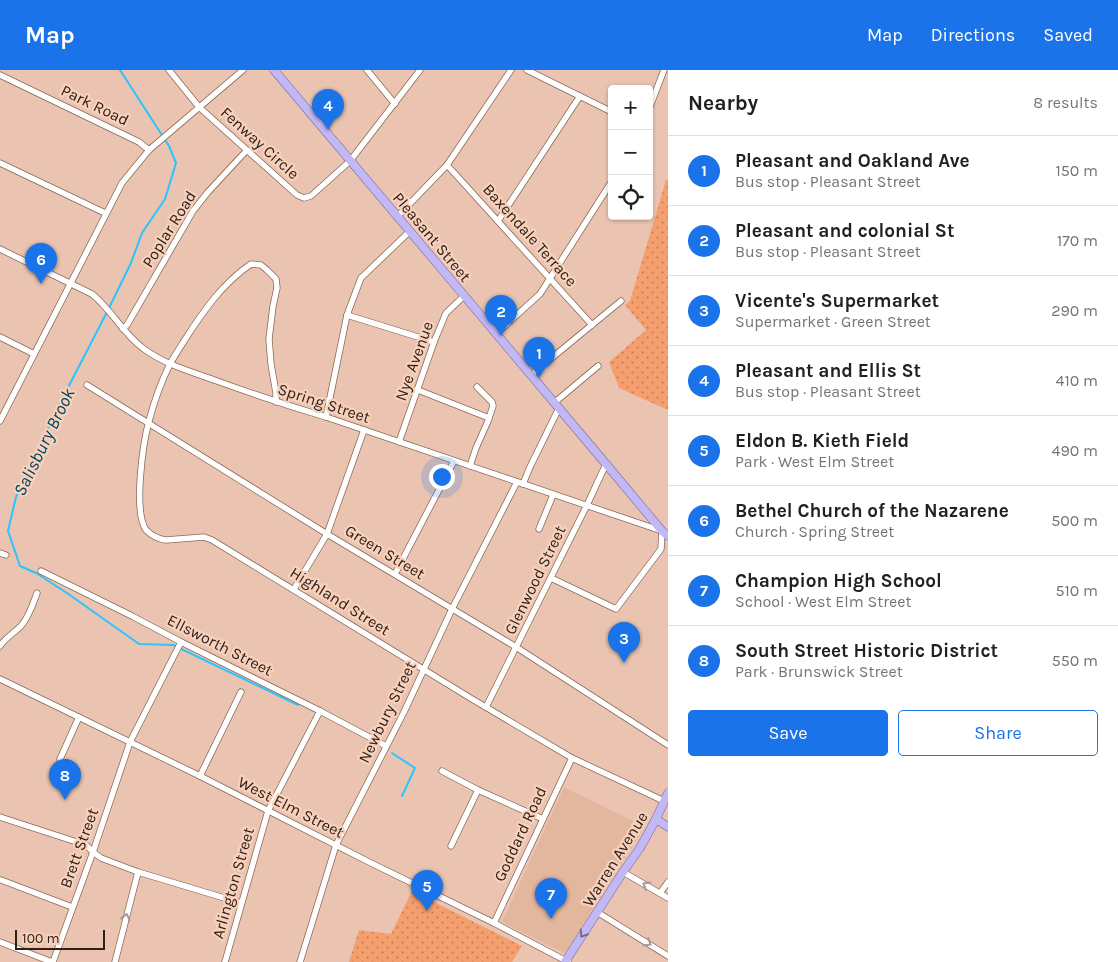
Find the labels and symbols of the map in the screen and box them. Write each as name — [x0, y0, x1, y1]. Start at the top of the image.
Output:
street label: Park Road — [58, 80, 132, 130]
pin: 4 — [312, 89, 344, 130]
street label: Fenway Circle — [217, 103, 303, 183]
street label: Baxendale Terrace — [479, 180, 581, 290]
street label: Poplar Road — [138, 187, 200, 271]
street label: Pleasant Street — [389, 188, 475, 286]
pin: 6 — [25, 243, 57, 284]
pin: 2 — [485, 295, 517, 336]
street label: Nye Avenue — [391, 319, 437, 403]
pin: 1 — [523, 337, 555, 378]
street label: Spring Street — [275, 379, 373, 427]
water label: Salisbury Brook — [8, 384, 80, 499]
your location — [429, 464, 455, 490]
street label: Green Street — [342, 521, 428, 583]
street label: Glenwood Street — [500, 522, 570, 638]
street label: Highland Street — [287, 563, 393, 639]
street label: Ellsworth Street — [164, 610, 276, 680]
pin: 3 — [608, 622, 640, 663]
street label: Newbury Street — [354, 658, 420, 766]
pin: 8 — [49, 759, 81, 800]
street label: West Elm Street — [235, 772, 347, 842]
street label: Goddard Road — [490, 783, 550, 885]
street label: Brett Street — [56, 805, 102, 891]
street label: Warren Avenue — [578, 808, 652, 910]
street label: Arlington Street — [208, 825, 258, 941]
pin: 5 — [411, 870, 443, 911]
pin: 7 — [535, 878, 567, 919]
one-way arrow — [642, 881, 651, 891]
one-way arrow — [120, 912, 131, 921]
scale bar — [15, 927, 105, 950]
one-way arrow — [580, 929, 590, 938]
one-way arrow — [642, 937, 651, 947]

